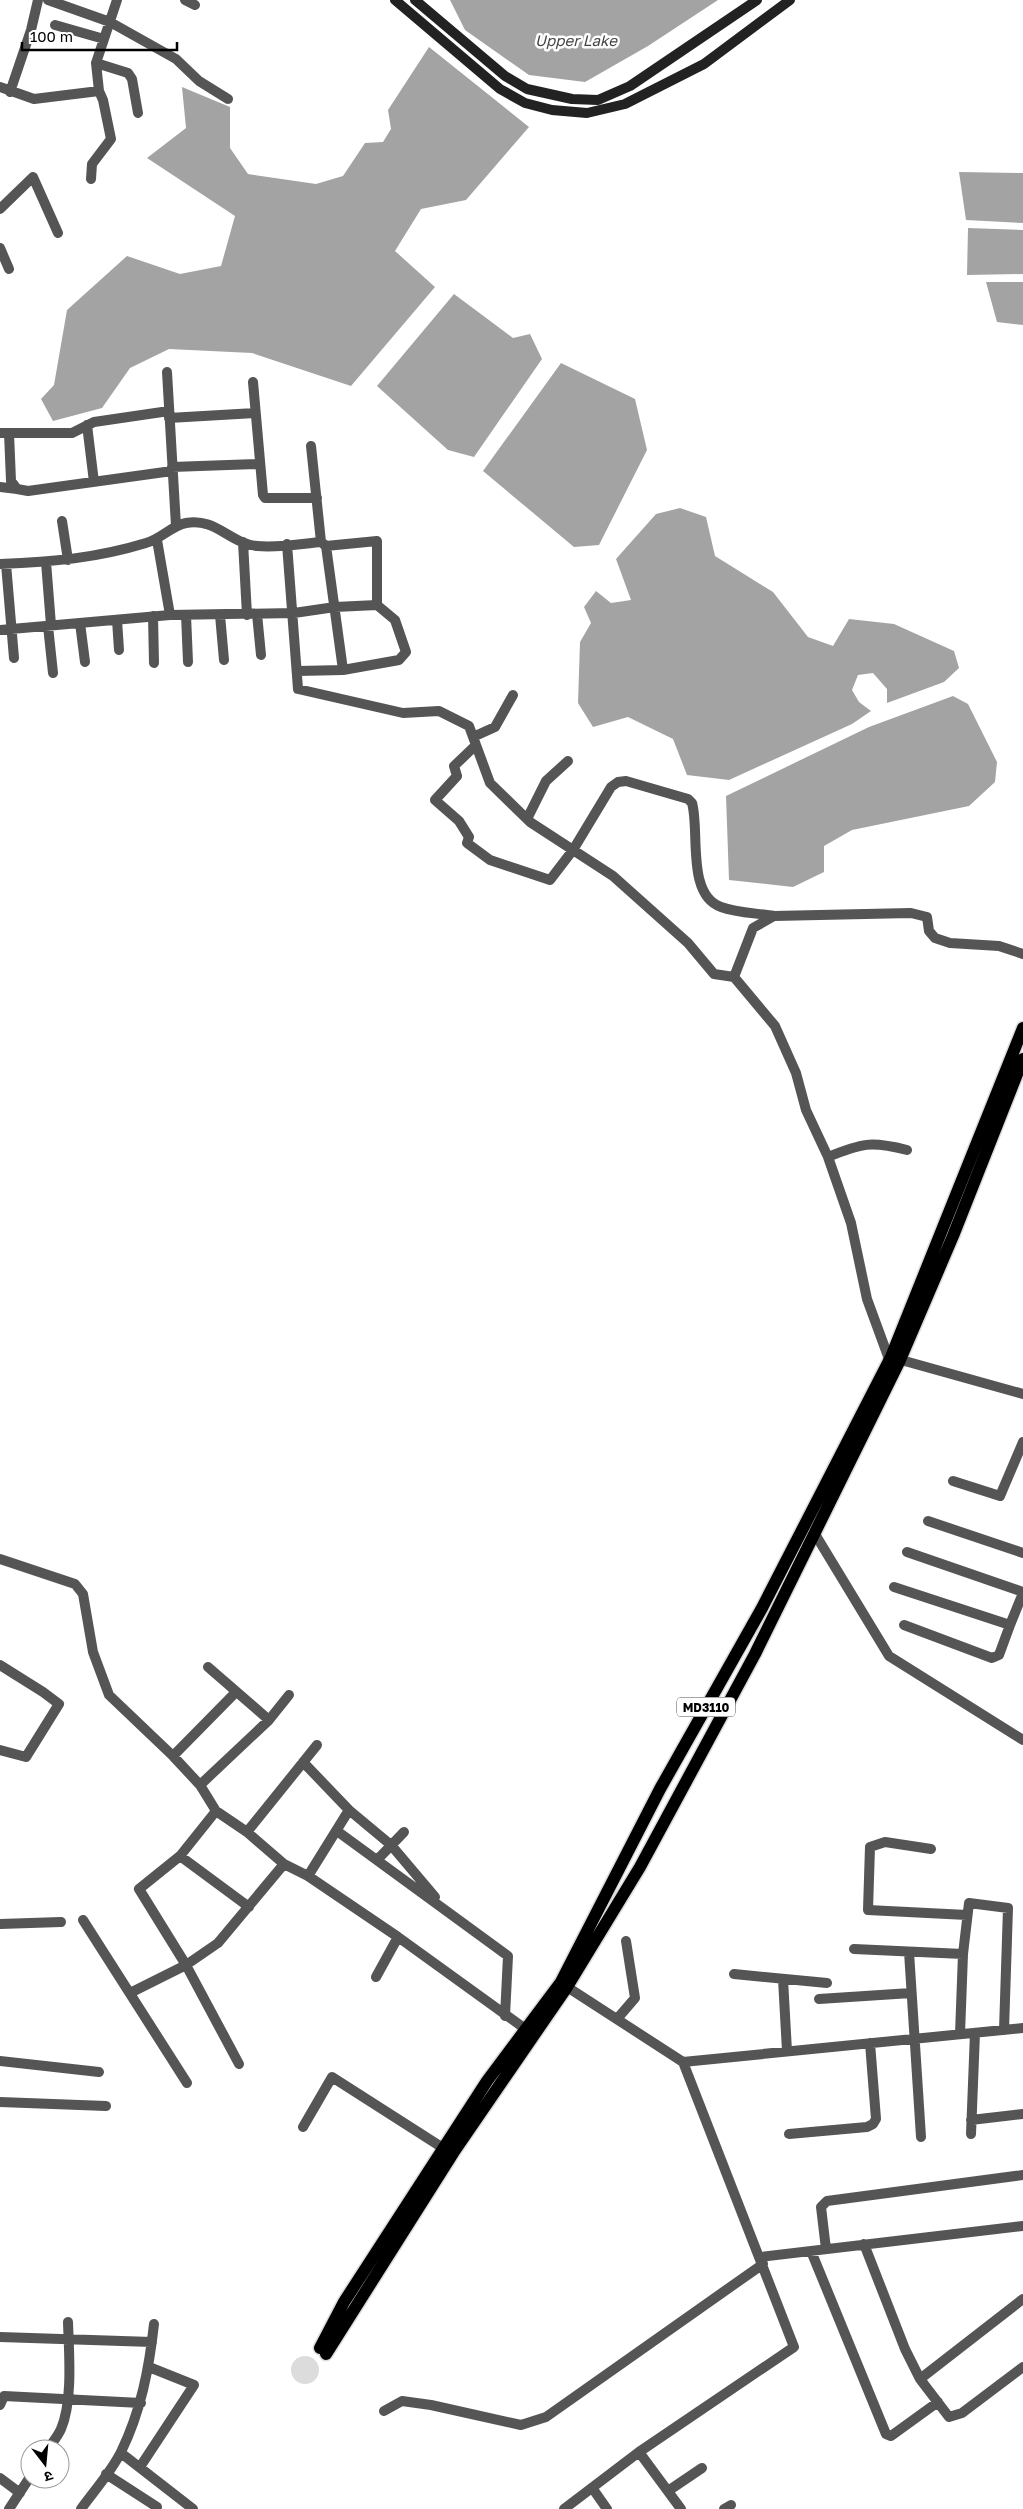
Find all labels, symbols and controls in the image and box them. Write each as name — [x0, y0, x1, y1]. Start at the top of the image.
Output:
scale bar — [22, 20, 178, 52]
text: 100 m — [30, 27, 73, 45]
water label: Upper Lake — [535, 31, 618, 49]
road number: MD3110 — [677, 1698, 735, 1716]
north arrow — [20, 2439, 70, 2489]
text: उ — [42, 2468, 55, 2486]

